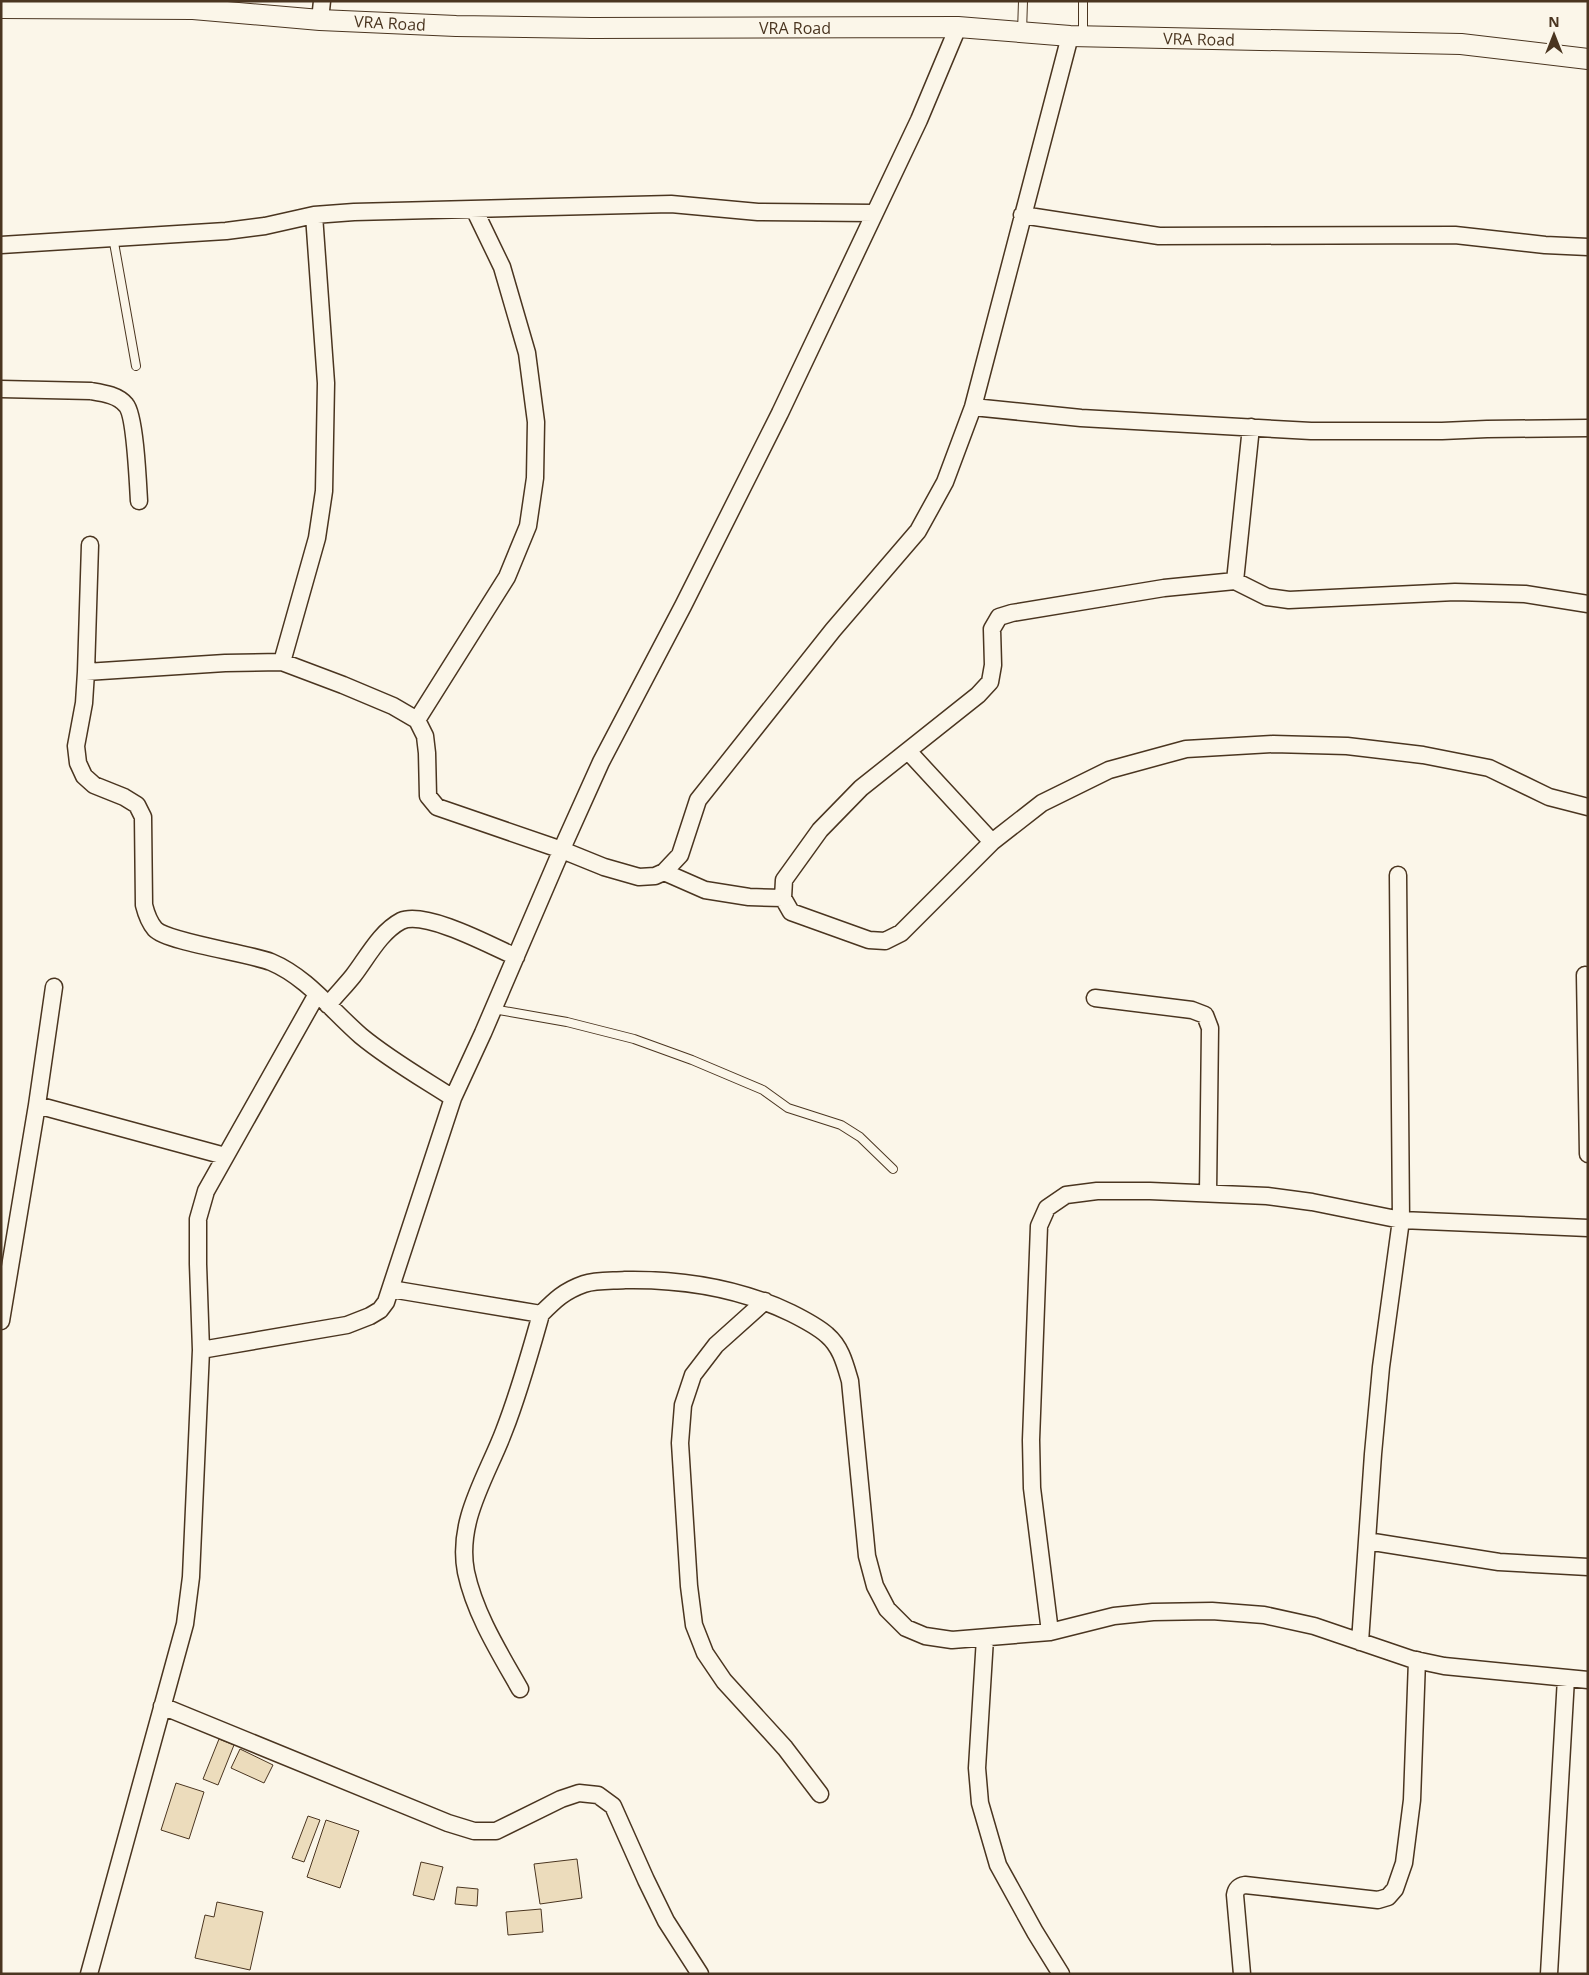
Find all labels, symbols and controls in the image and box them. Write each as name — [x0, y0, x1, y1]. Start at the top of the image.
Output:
street label: VRA Road — [354, 10, 426, 36]
north arrow — [1529, 10, 1579, 60]
text: N — [1548, 12, 1560, 31]
street label: VRA Road — [759, 17, 831, 39]
street label: VRA Road — [1163, 27, 1235, 51]

